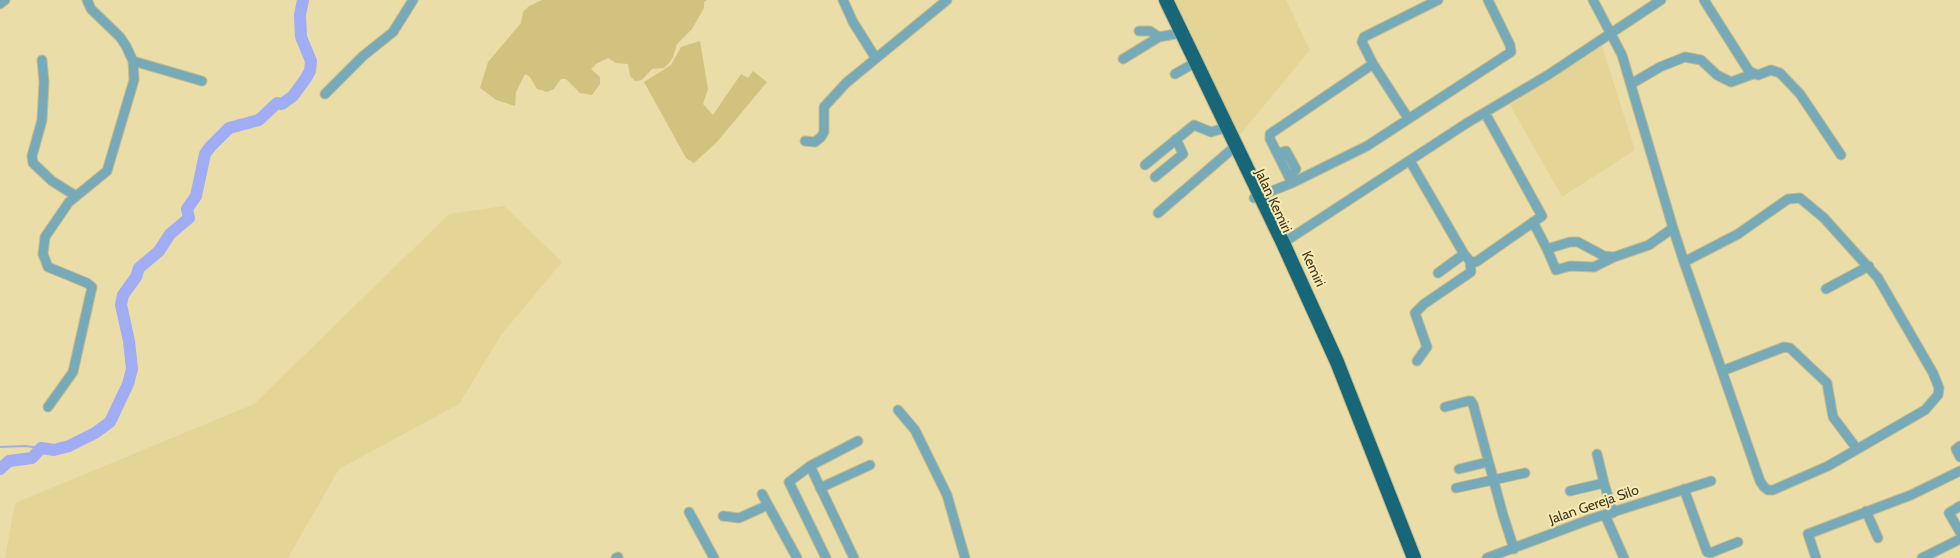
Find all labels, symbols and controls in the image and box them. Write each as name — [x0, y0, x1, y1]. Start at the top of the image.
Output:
street label: Jalan Kemiri — [1251, 166, 1295, 236]
street label: Kemiri — [1298, 249, 1328, 289]
street label: Jalan Gereja Silo — [1547, 482, 1641, 528]

